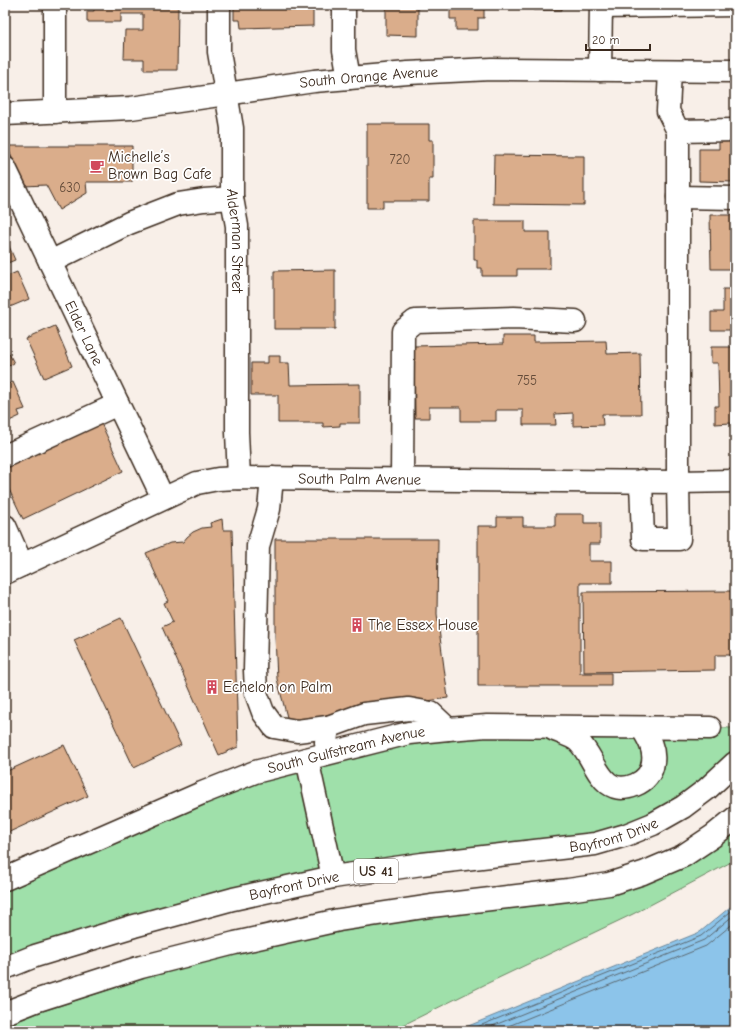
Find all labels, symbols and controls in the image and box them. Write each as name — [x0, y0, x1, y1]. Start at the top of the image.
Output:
scale bar — [586, 26, 650, 52]
text: 20 m — [592, 33, 620, 47]
street label: South Orange Avenue — [298, 63, 439, 92]
place label: Michelle’s Brown Bag Cafe — [108, 148, 212, 183]
house number: 720 — [390, 152, 411, 167]
cafe icon: Michelle’s Brown Bag Cafe — [89, 158, 105, 174]
house number: 630 — [59, 180, 81, 195]
street label: Alderman Street — [223, 189, 246, 293]
street label: Elder Lane — [61, 298, 107, 369]
house number: 755 — [517, 373, 537, 388]
street label: South Palm Avenue — [298, 470, 422, 489]
place label: The Essex House — [368, 616, 478, 634]
building icon: The Essex House — [349, 617, 365, 633]
place label: Echelon on Palm — [223, 678, 332, 696]
building icon: Echelon on Palm — [204, 679, 220, 695]
street label: South Gulfstream Avenue — [266, 722, 426, 777]
street label: Bayfront Drive — [569, 814, 662, 856]
road number: US 41 — [354, 859, 398, 883]
street label: Bayfront Drive — [248, 867, 341, 904]

